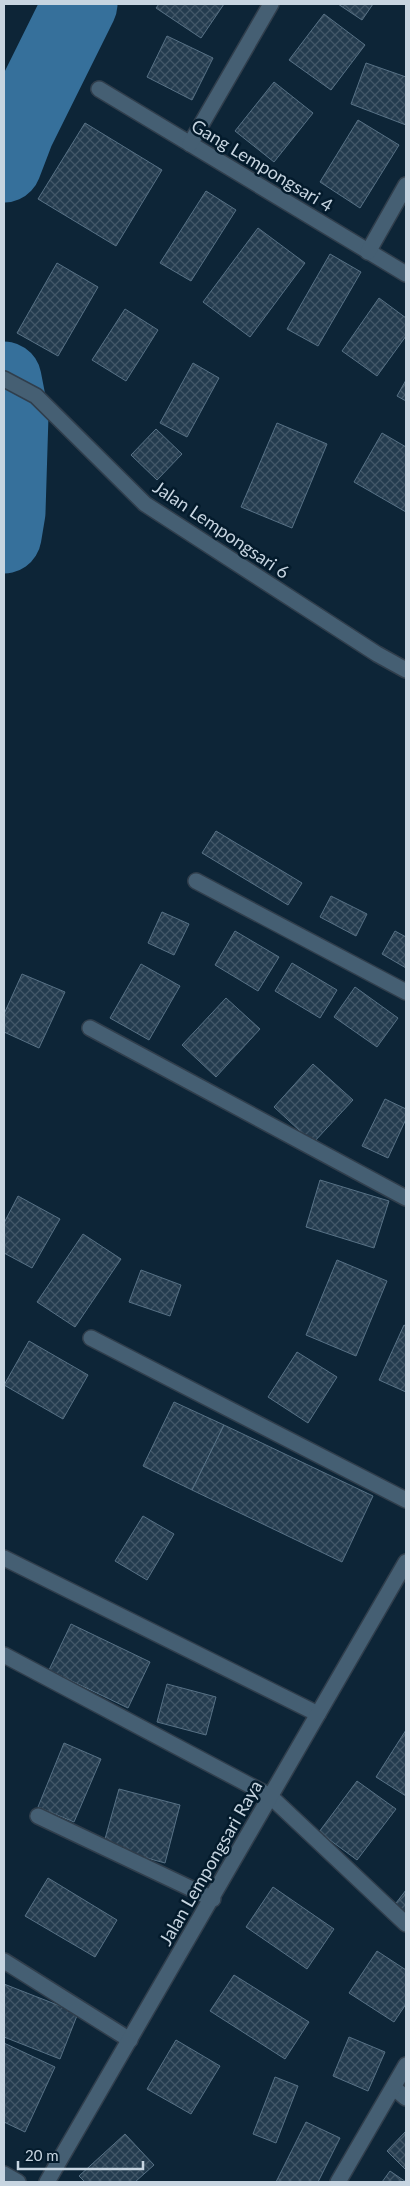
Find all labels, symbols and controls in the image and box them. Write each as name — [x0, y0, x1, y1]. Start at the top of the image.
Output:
street label: Gang Lempongsari 4 — [188, 114, 337, 216]
street label: Jalan Lempongsari 6 — [149, 476, 294, 583]
street label: Jalan Lempongsari Raya — [154, 1776, 266, 1949]
scale bar — [18, 2138, 142, 2170]
text: 20 m — [25, 2146, 59, 2164]

